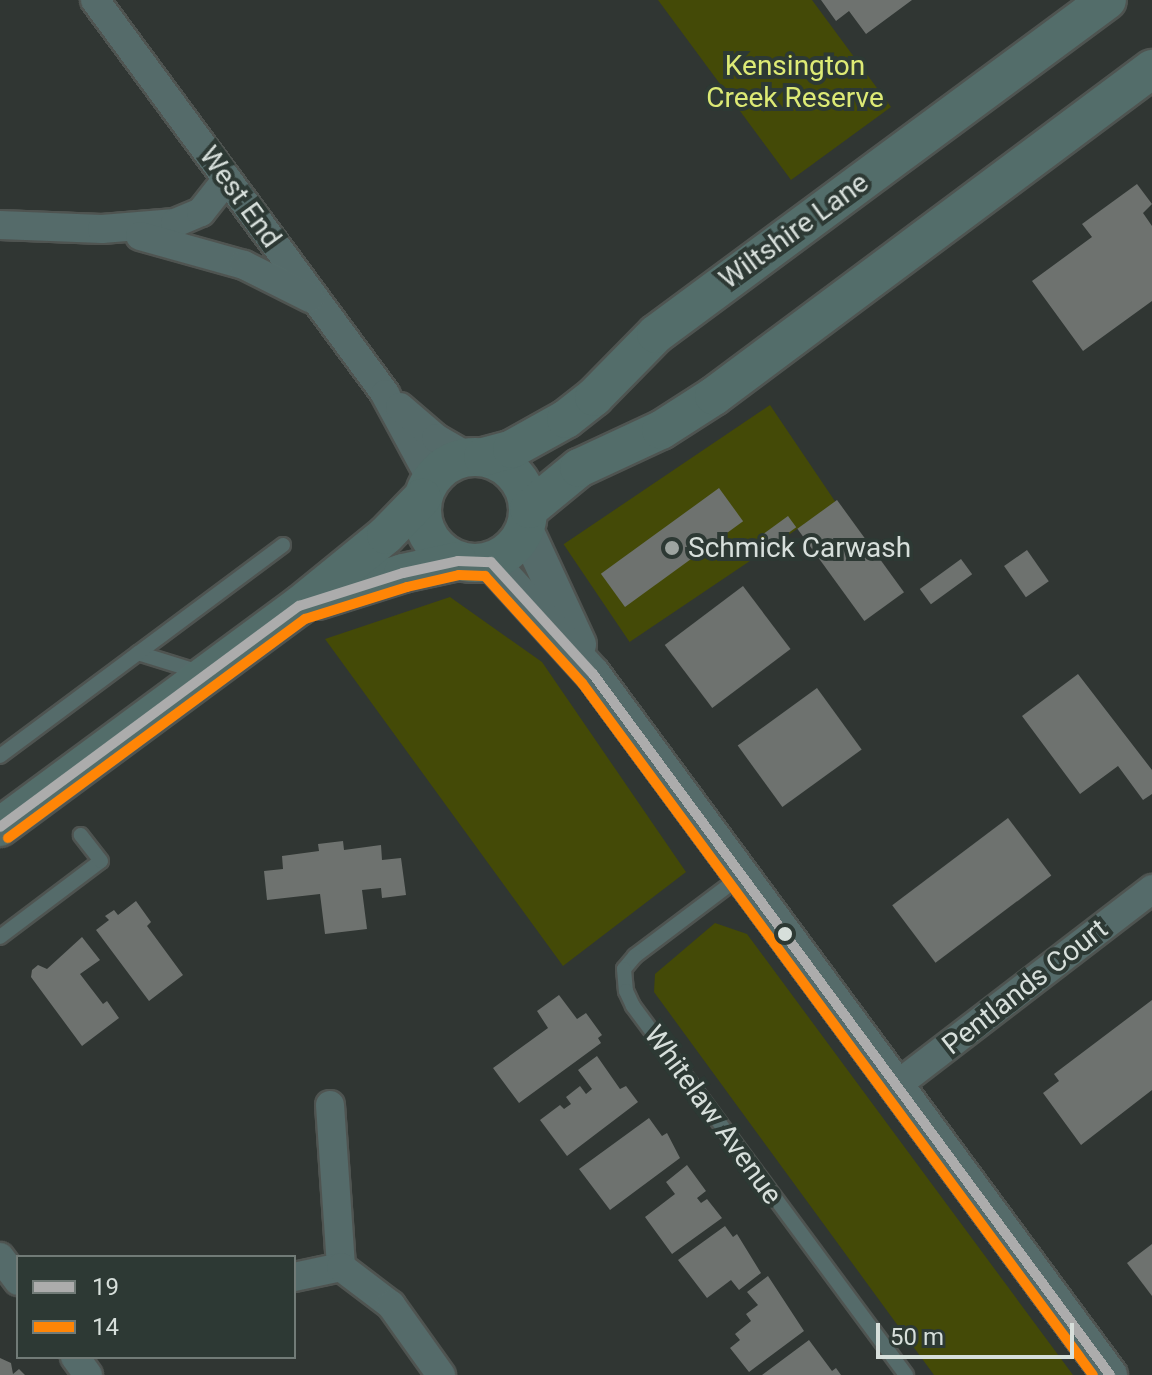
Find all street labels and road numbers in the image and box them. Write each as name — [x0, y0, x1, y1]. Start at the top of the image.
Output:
street label: West End — [192, 140, 288, 254]
street label: Wiltshire Lane — [713, 166, 875, 296]
street label: Pentlands Court — [936, 912, 1114, 1062]
street label: Whitelaw Avenue — [637, 1019, 789, 1211]

